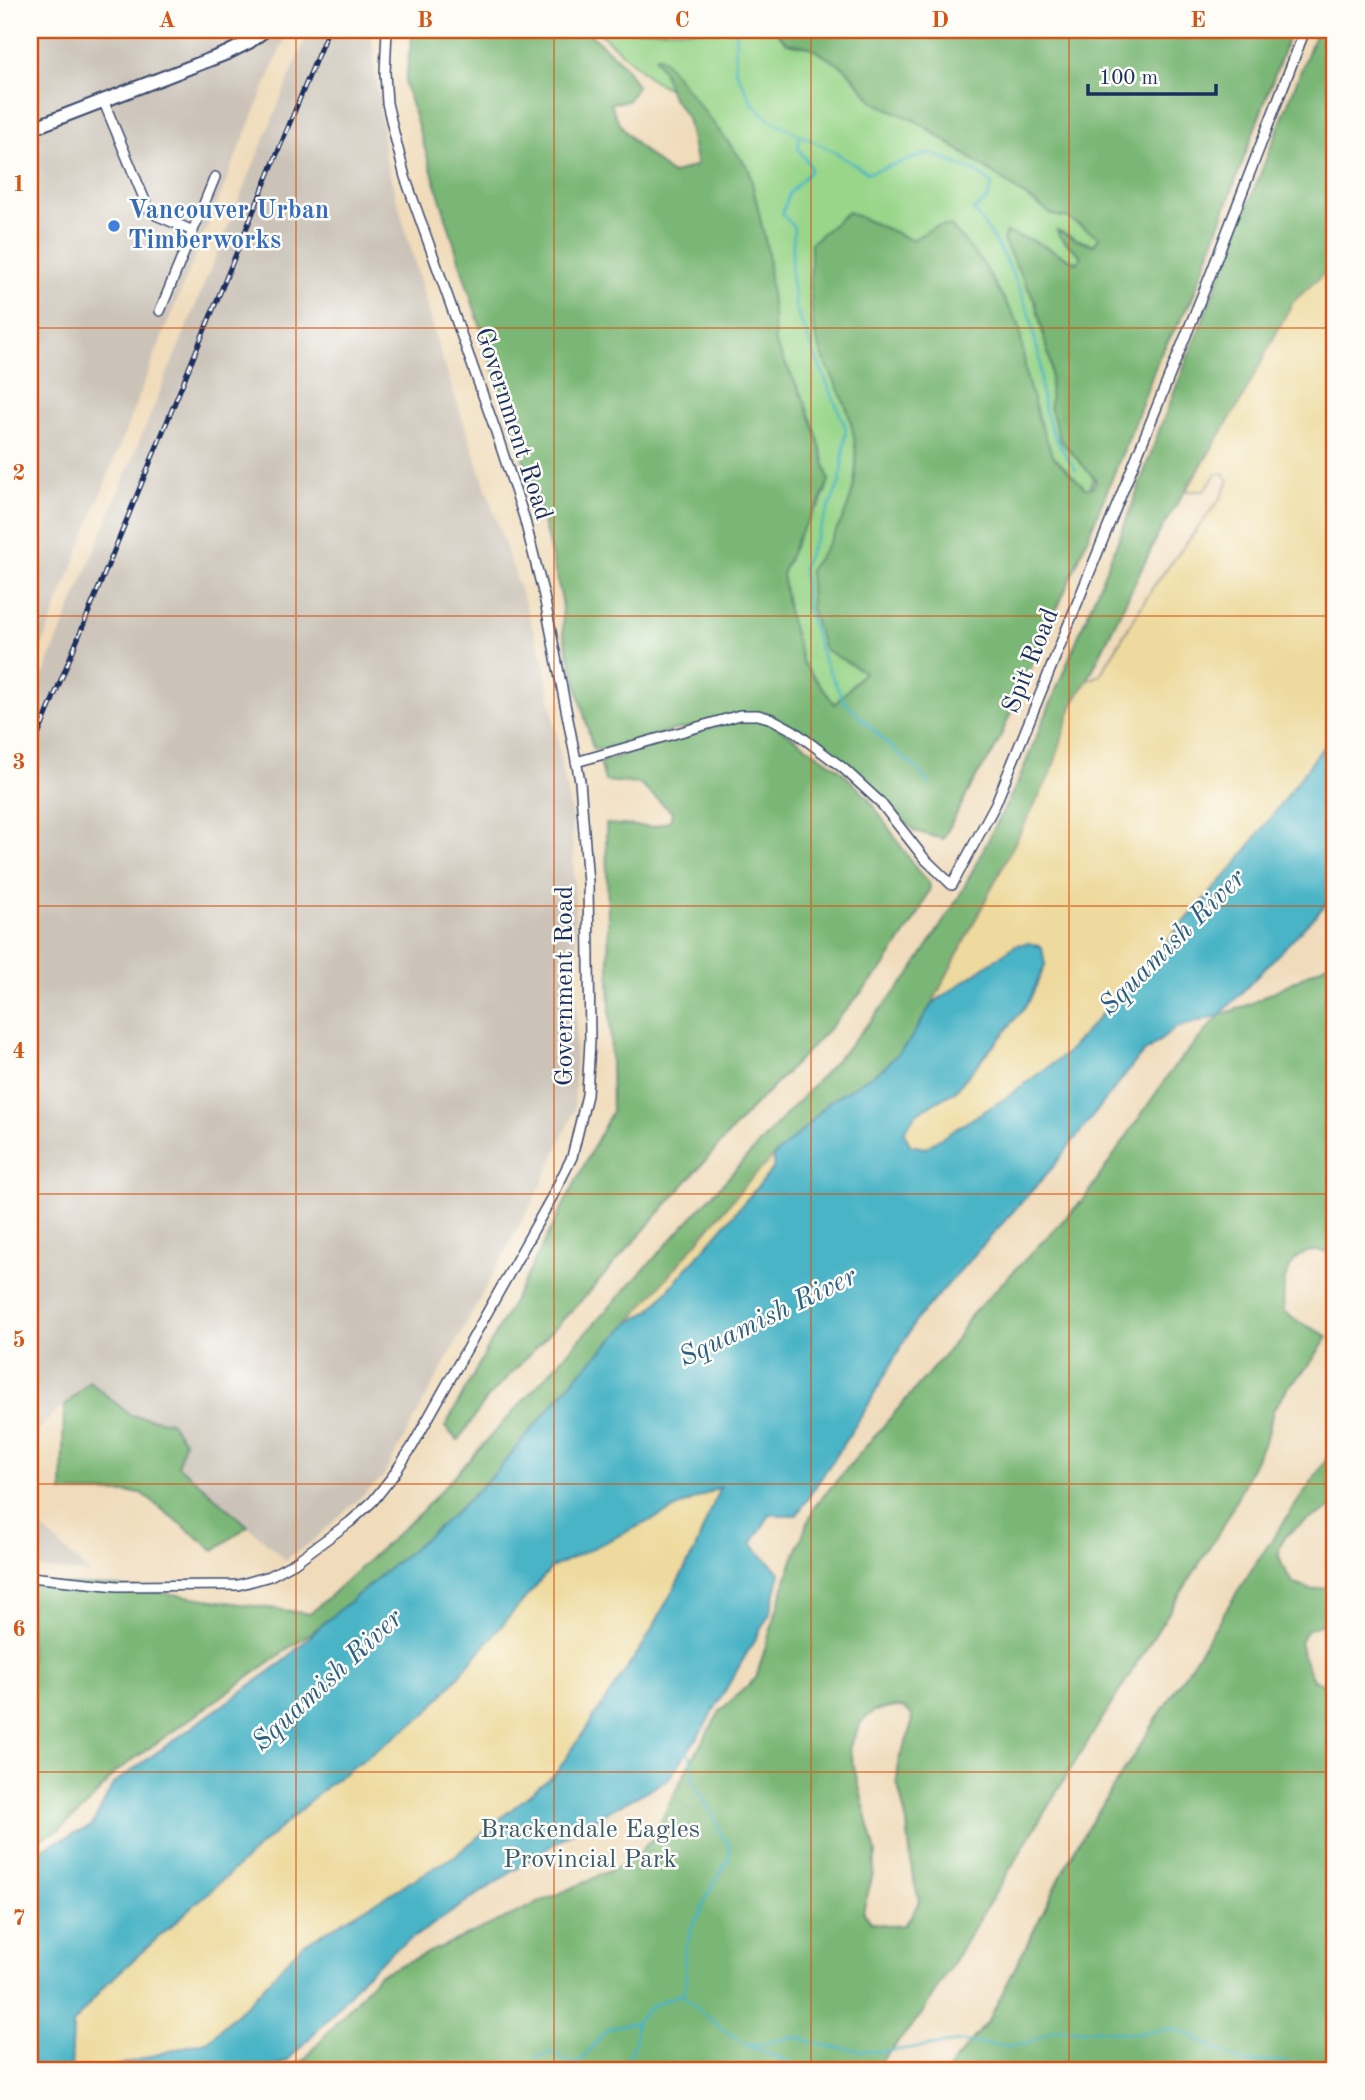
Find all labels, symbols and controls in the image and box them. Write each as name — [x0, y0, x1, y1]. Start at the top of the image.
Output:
text: A — [158, 9, 176, 32]
text: B — [417, 9, 433, 32]
text: C — [674, 9, 690, 32]
text: D — [931, 9, 949, 32]
text: E — [1190, 9, 1206, 32]
scale bar — [1088, 52, 1216, 96]
text: 100 m — [1099, 68, 1158, 89]
text: 1 — [12, 173, 26, 196]
place label: Vancouver Urban Timberworks — [128, 198, 329, 254]
marker: Vancouver Urban Timberworks — [106, 218, 122, 234]
street label: Government Road — [470, 325, 556, 523]
text: 2 — [12, 462, 26, 485]
street label: Spit Road — [998, 605, 1064, 717]
text: 3 — [12, 751, 26, 774]
water label: Squamish River — [1095, 864, 1252, 1021]
street label: Government Road — [552, 886, 578, 1086]
text: 4 — [12, 1040, 26, 1063]
water label: Squamish River — [675, 1262, 862, 1373]
text: 5 — [12, 1329, 26, 1352]
water label: Squamish River — [248, 1604, 409, 1757]
text: 6 — [12, 1618, 26, 1641]
park label: Brackendale Eagles Provincial Park — [480, 1817, 700, 1873]
text: 7 — [12, 1907, 26, 1930]

